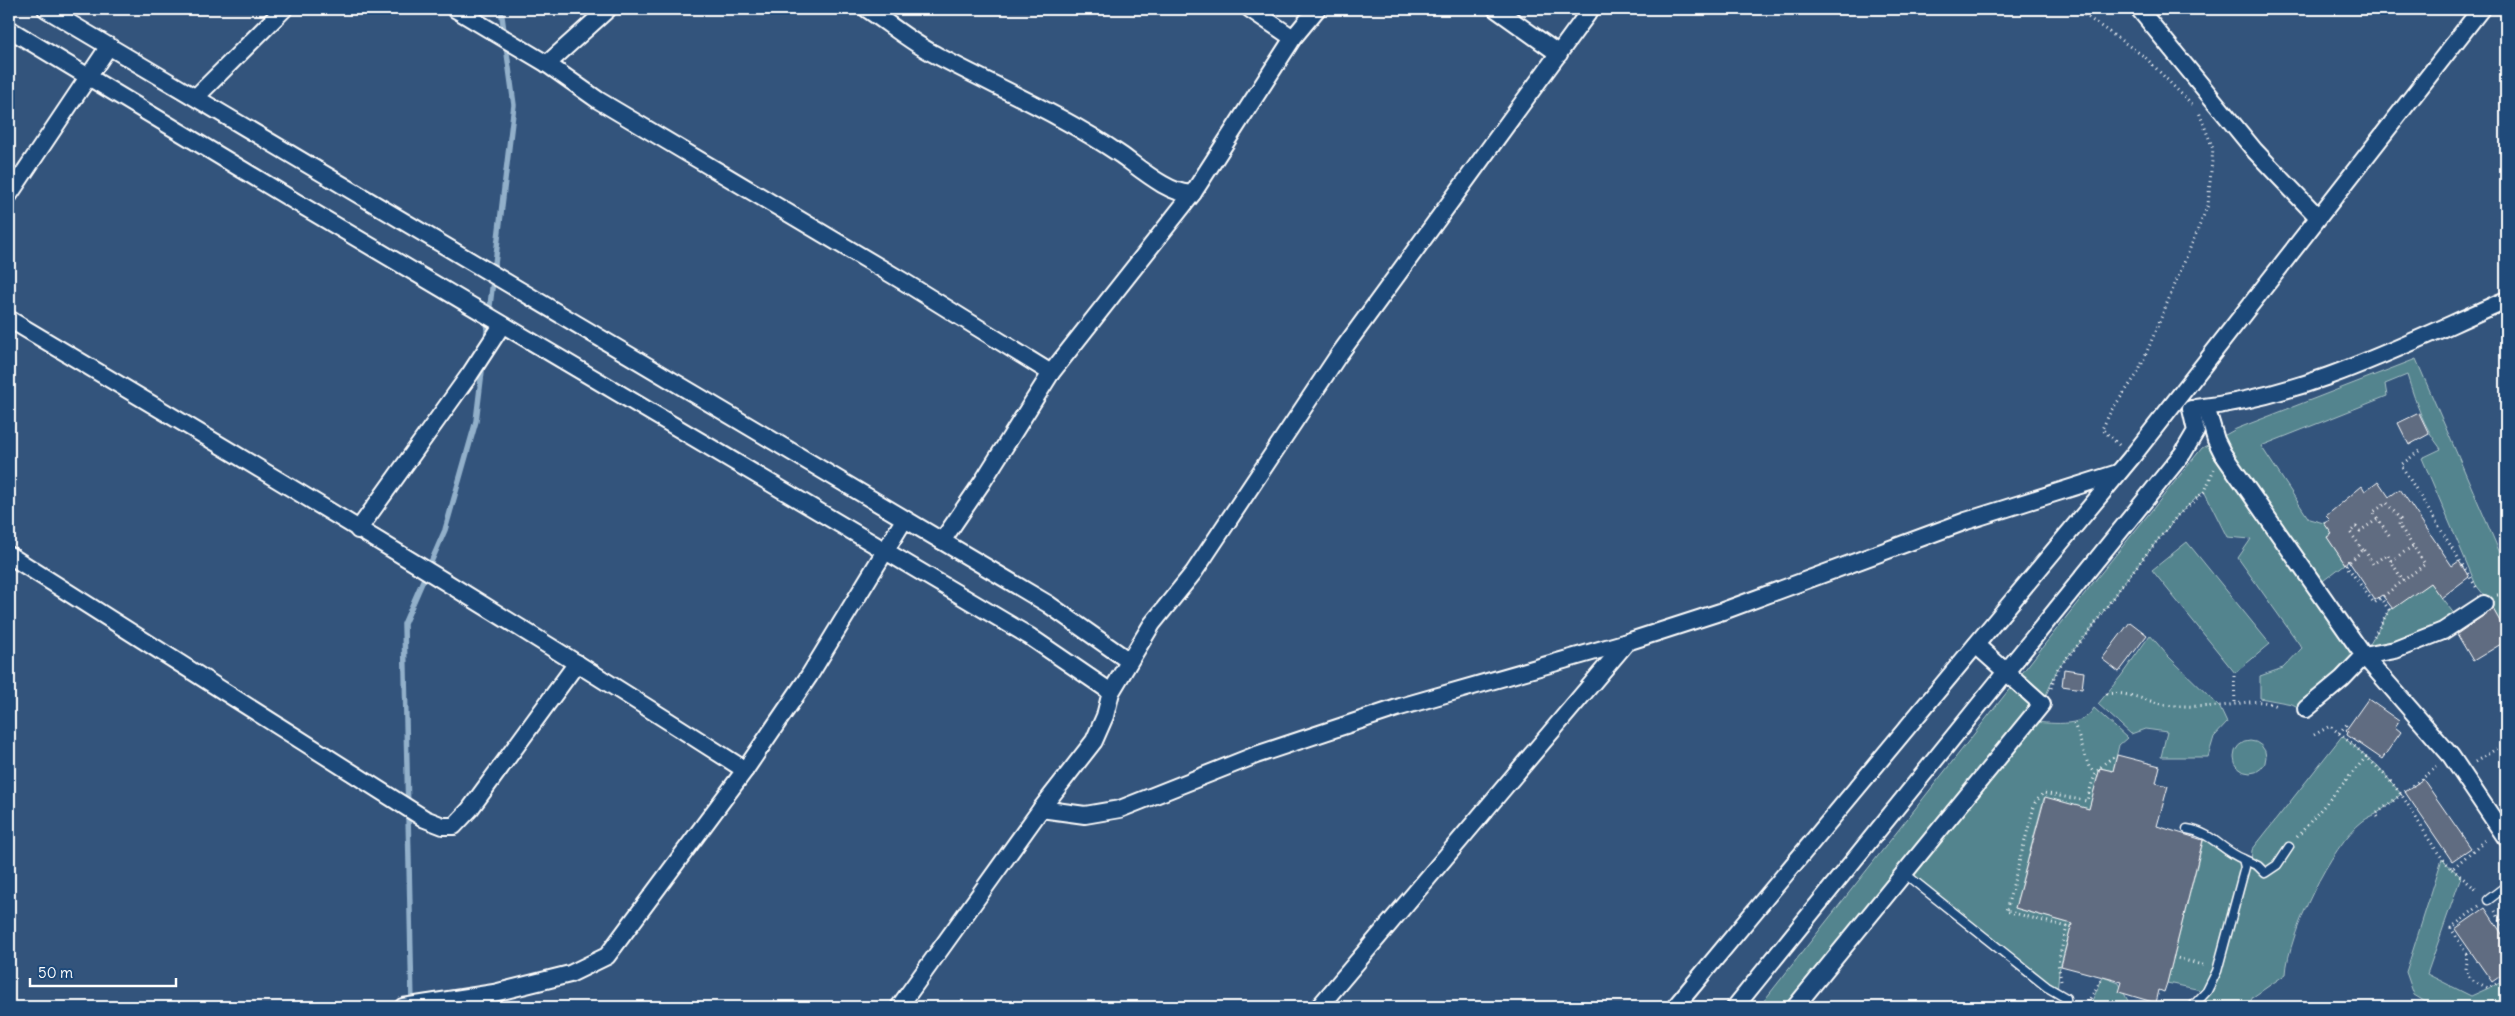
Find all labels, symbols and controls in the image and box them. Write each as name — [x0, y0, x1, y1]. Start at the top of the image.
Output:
scale bar — [30, 956, 176, 988]
text: 50 m — [38, 963, 73, 982]

